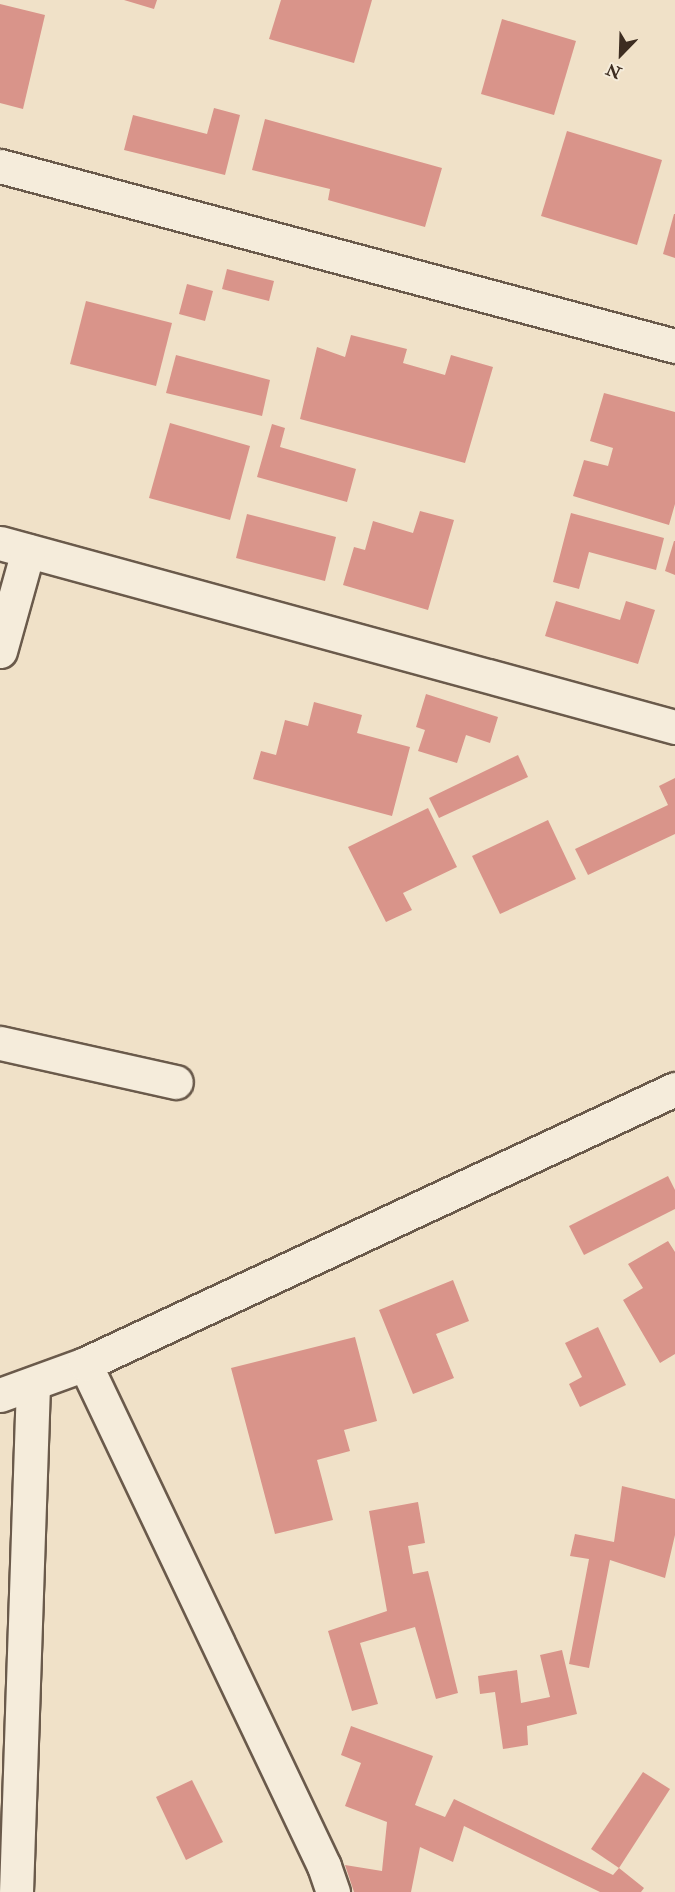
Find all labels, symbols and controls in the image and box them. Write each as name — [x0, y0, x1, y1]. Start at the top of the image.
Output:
north arrow — [591, 24, 651, 84]
text: N — [603, 59, 624, 83]

